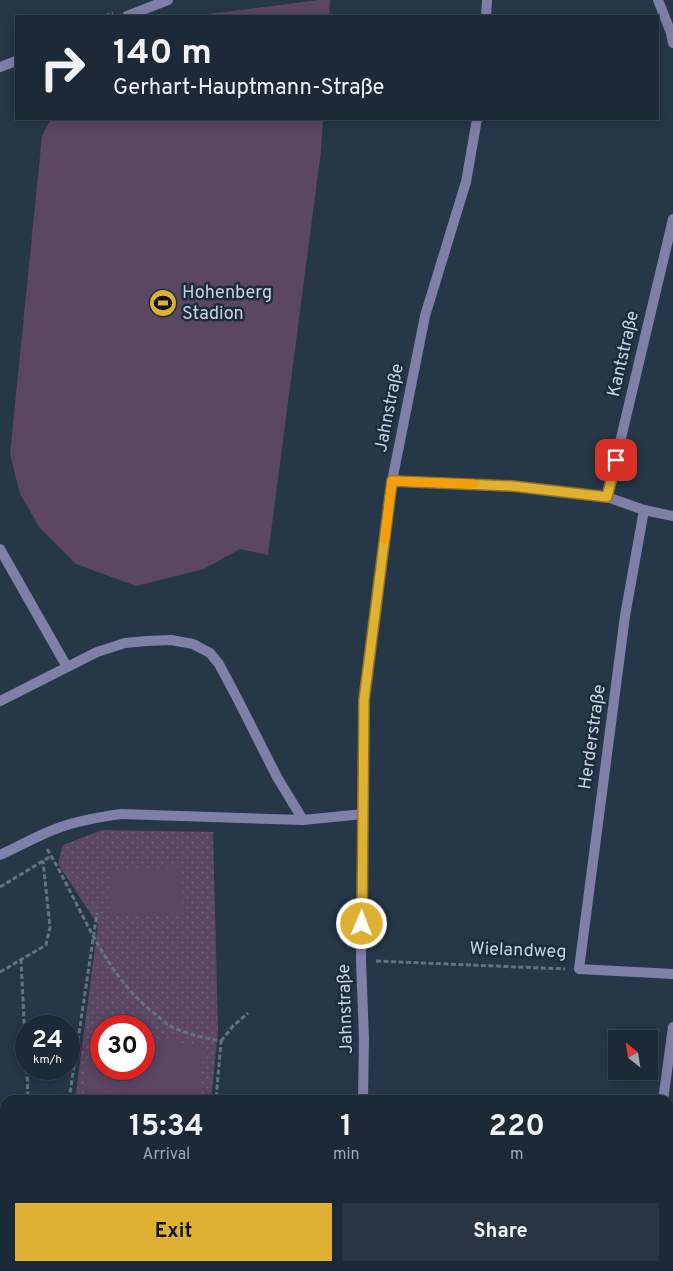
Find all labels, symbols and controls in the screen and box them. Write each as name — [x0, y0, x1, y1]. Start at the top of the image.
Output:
text: 140 m — [113, 32, 212, 76]
icon: right — [30, 35, 95, 100]
text: Gerhart-Hauptmann-Straße — [113, 75, 384, 102]
place label: Hohenberg Stadion — [182, 282, 272, 326]
sports icon: Hohenberg Stadion — [148, 288, 178, 318]
street label: Kantstraße — [603, 309, 645, 399]
street label: Jahnstraße — [370, 362, 410, 454]
pin — [595, 439, 637, 481]
icon: arrive — [602, 446, 630, 474]
street label: Herderstraße — [574, 683, 612, 791]
position arrow — [335, 897, 387, 949]
street label: Wielandweg — [469, 938, 567, 964]
street label: Jahnstraße — [333, 964, 359, 1054]
speed limit sign: 30 — [90, 1015, 155, 1080]
text: 24 — [32, 1025, 63, 1057]
north arrow — [608, 1030, 658, 1080]
map controls — [608, 1030, 658, 1080]
text: km/h — [33, 1052, 62, 1068]
text: 15:34 — [129, 1109, 204, 1146]
text: 1 — [340, 1109, 352, 1146]
text: 220 — [489, 1109, 545, 1146]
text: Arrival — [143, 1145, 190, 1165]
text: min — [333, 1145, 360, 1165]
text: m — [510, 1145, 524, 1165]
button: Exit — [15, 1203, 332, 1261]
button: Share — [342, 1203, 659, 1261]

